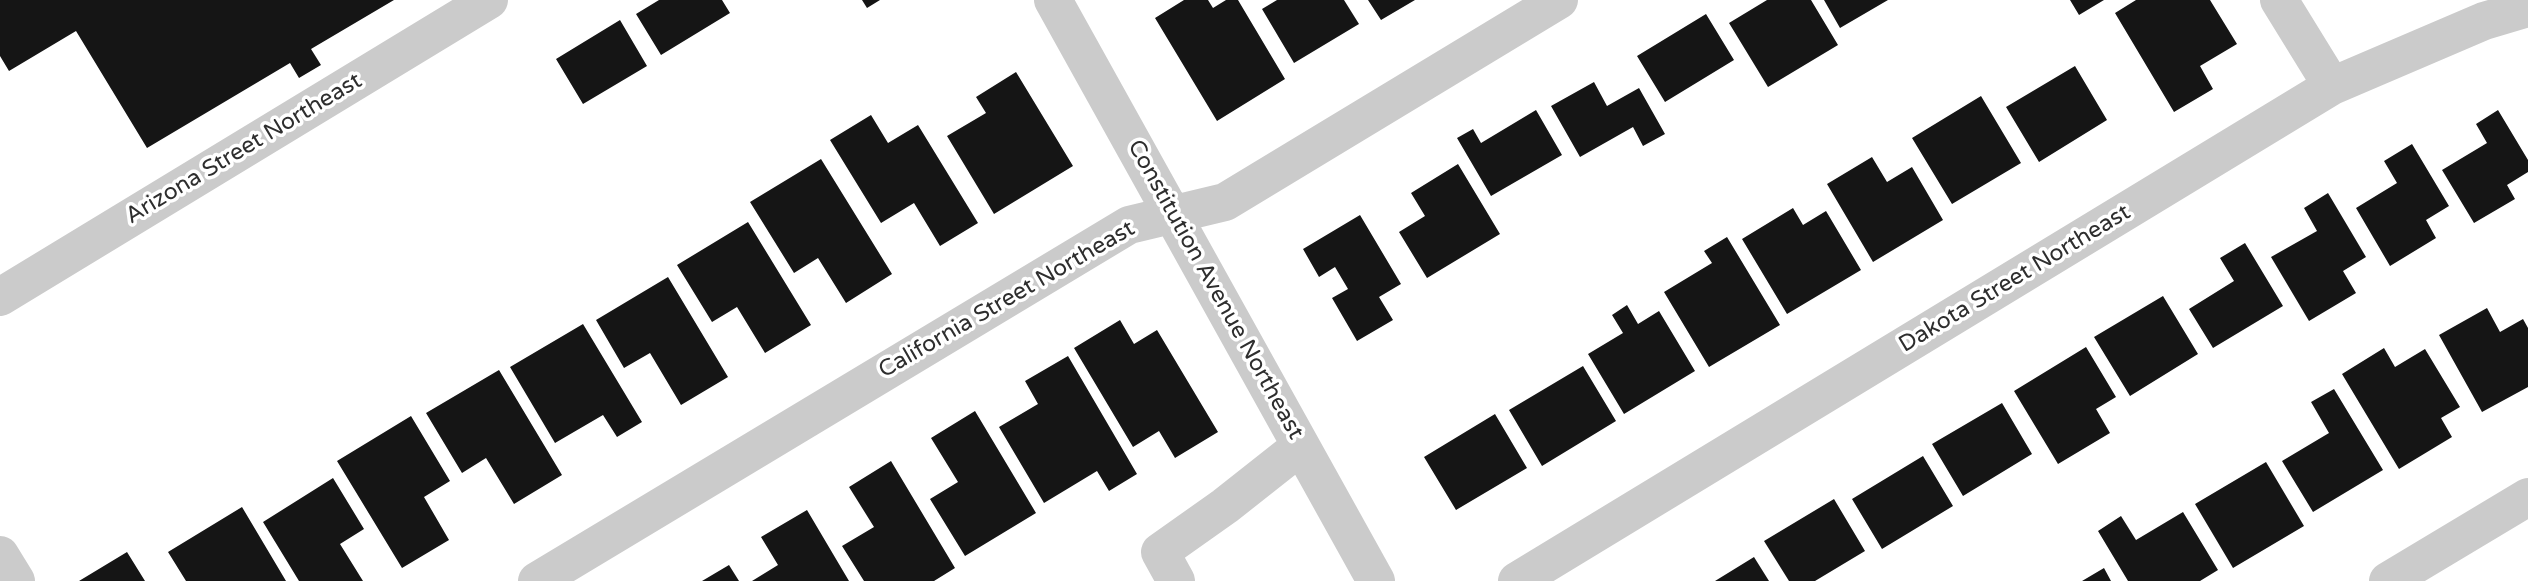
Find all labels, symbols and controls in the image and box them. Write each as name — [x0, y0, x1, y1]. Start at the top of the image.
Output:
street label: Arizona Street Northeast — [121, 67, 367, 231]
street label: Constitution Avenue Northeast — [1121, 135, 1309, 445]
street label: Dakota Street Northeast — [1894, 199, 2136, 359]
street label: California Street Northeast — [874, 215, 1140, 385]

